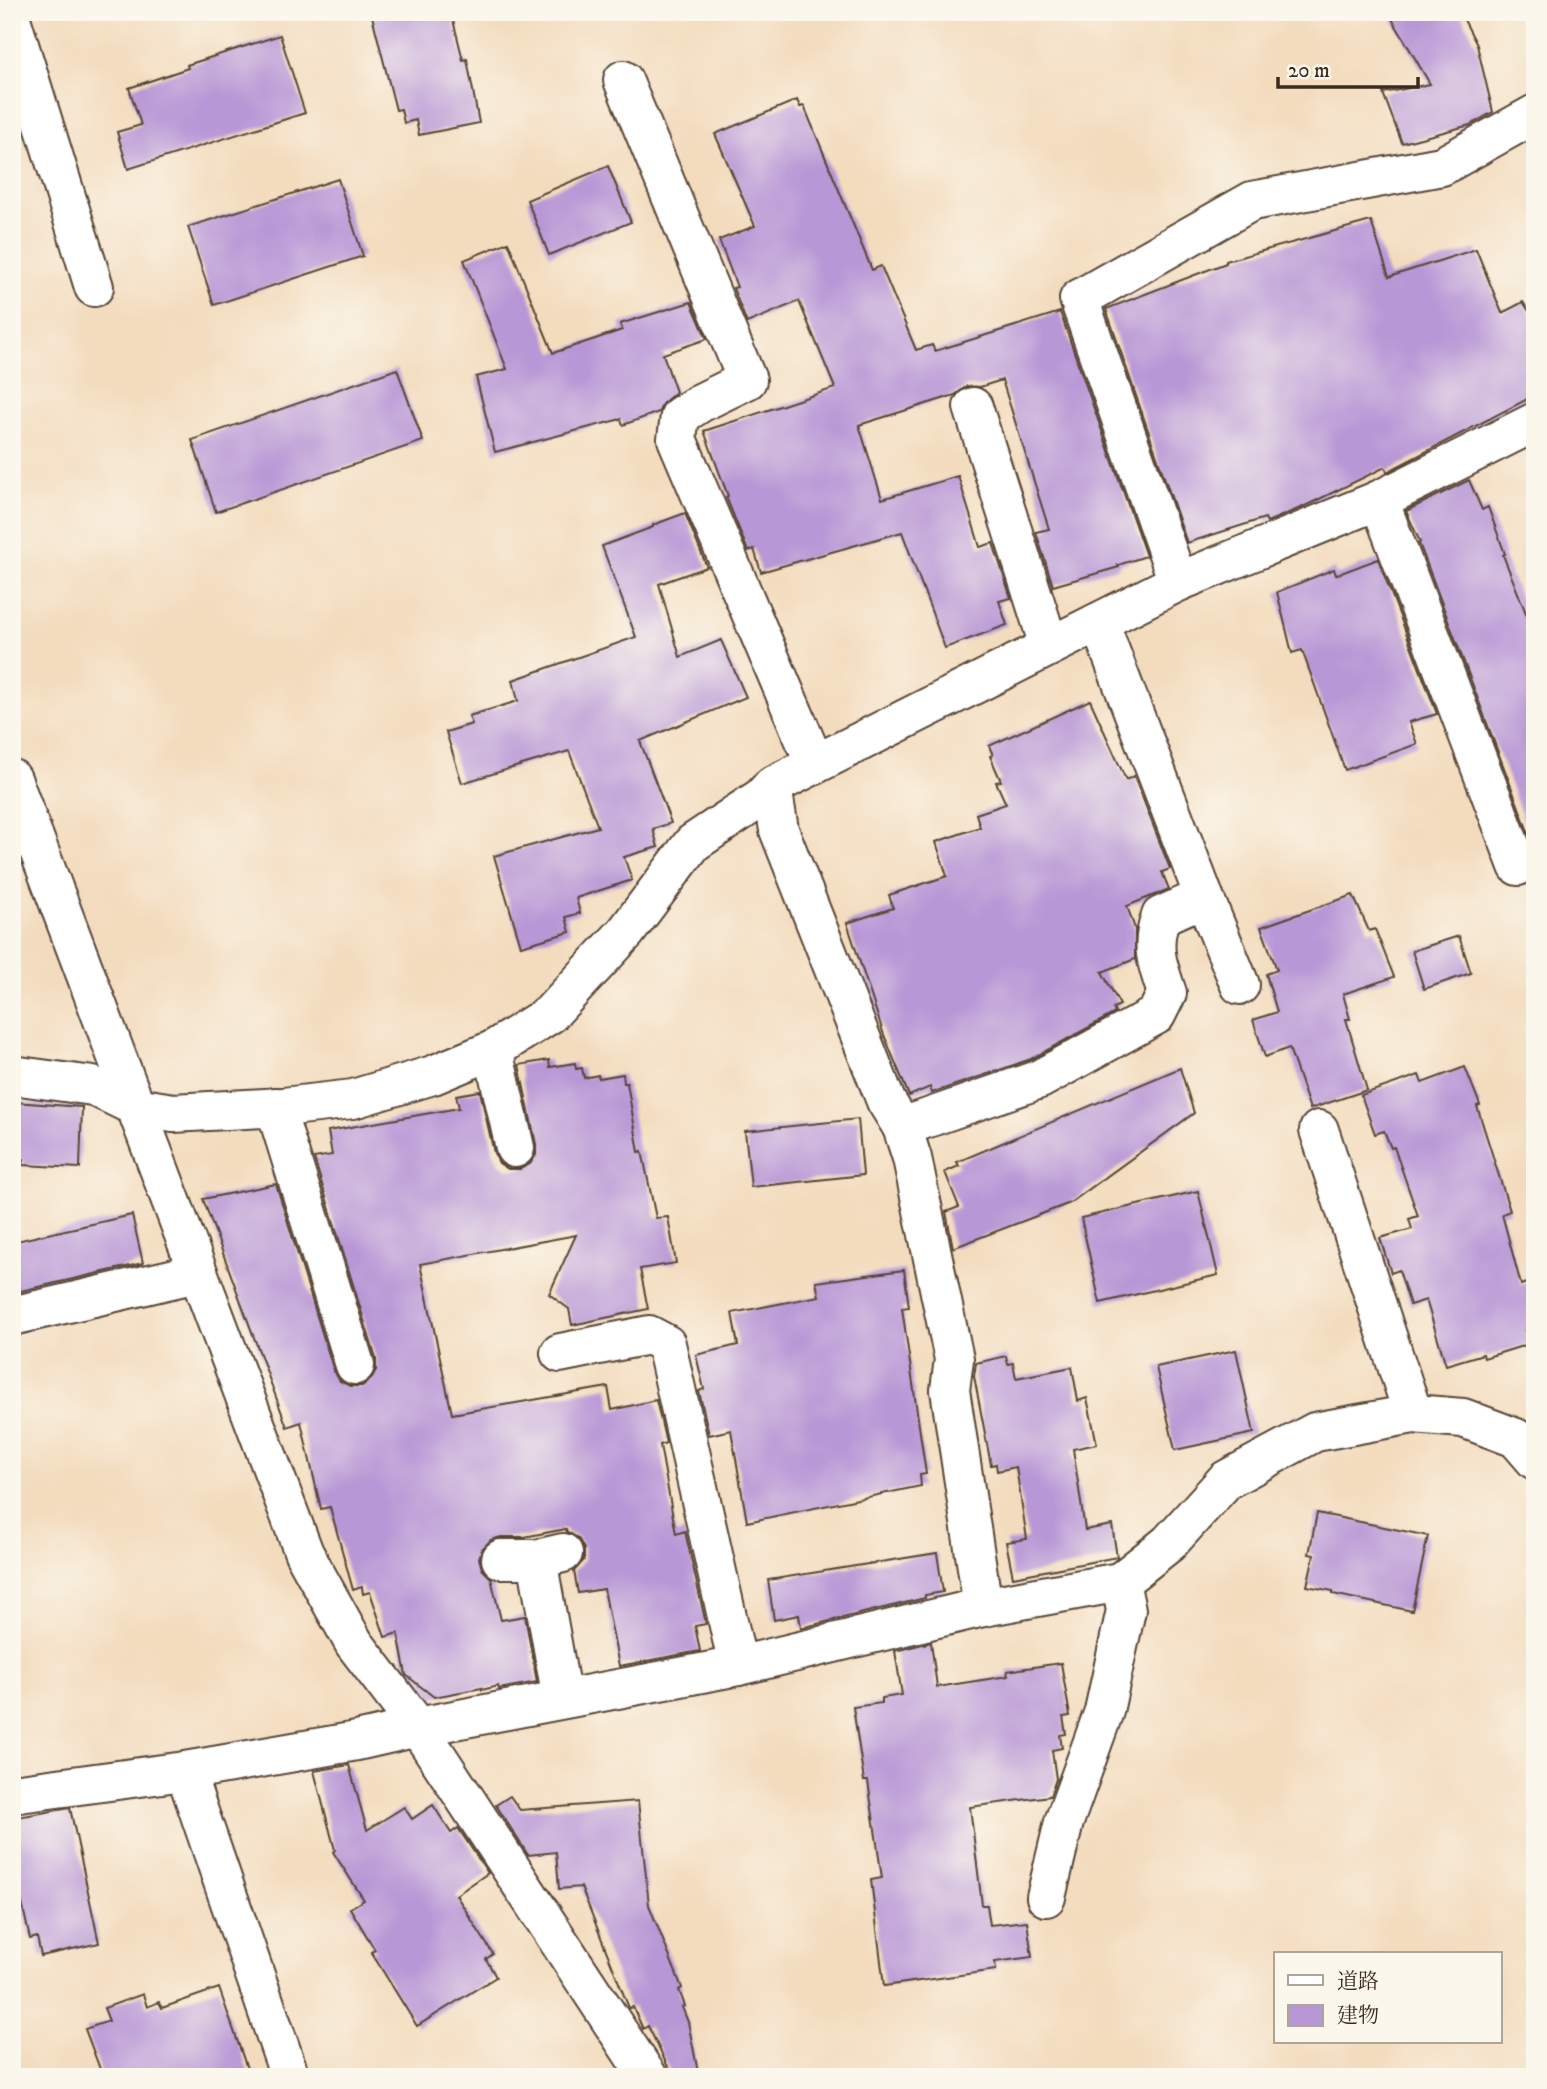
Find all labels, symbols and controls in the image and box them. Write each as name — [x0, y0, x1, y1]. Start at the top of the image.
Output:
scale bar — [1278, 46, 1418, 90]
text: 20 m — [1288, 58, 1330, 84]
legend — [1274, 1952, 1502, 2044]
text: 道路 — [1337, 1969, 1379, 1995]
text: 建物 — [1337, 2003, 1379, 2029]

